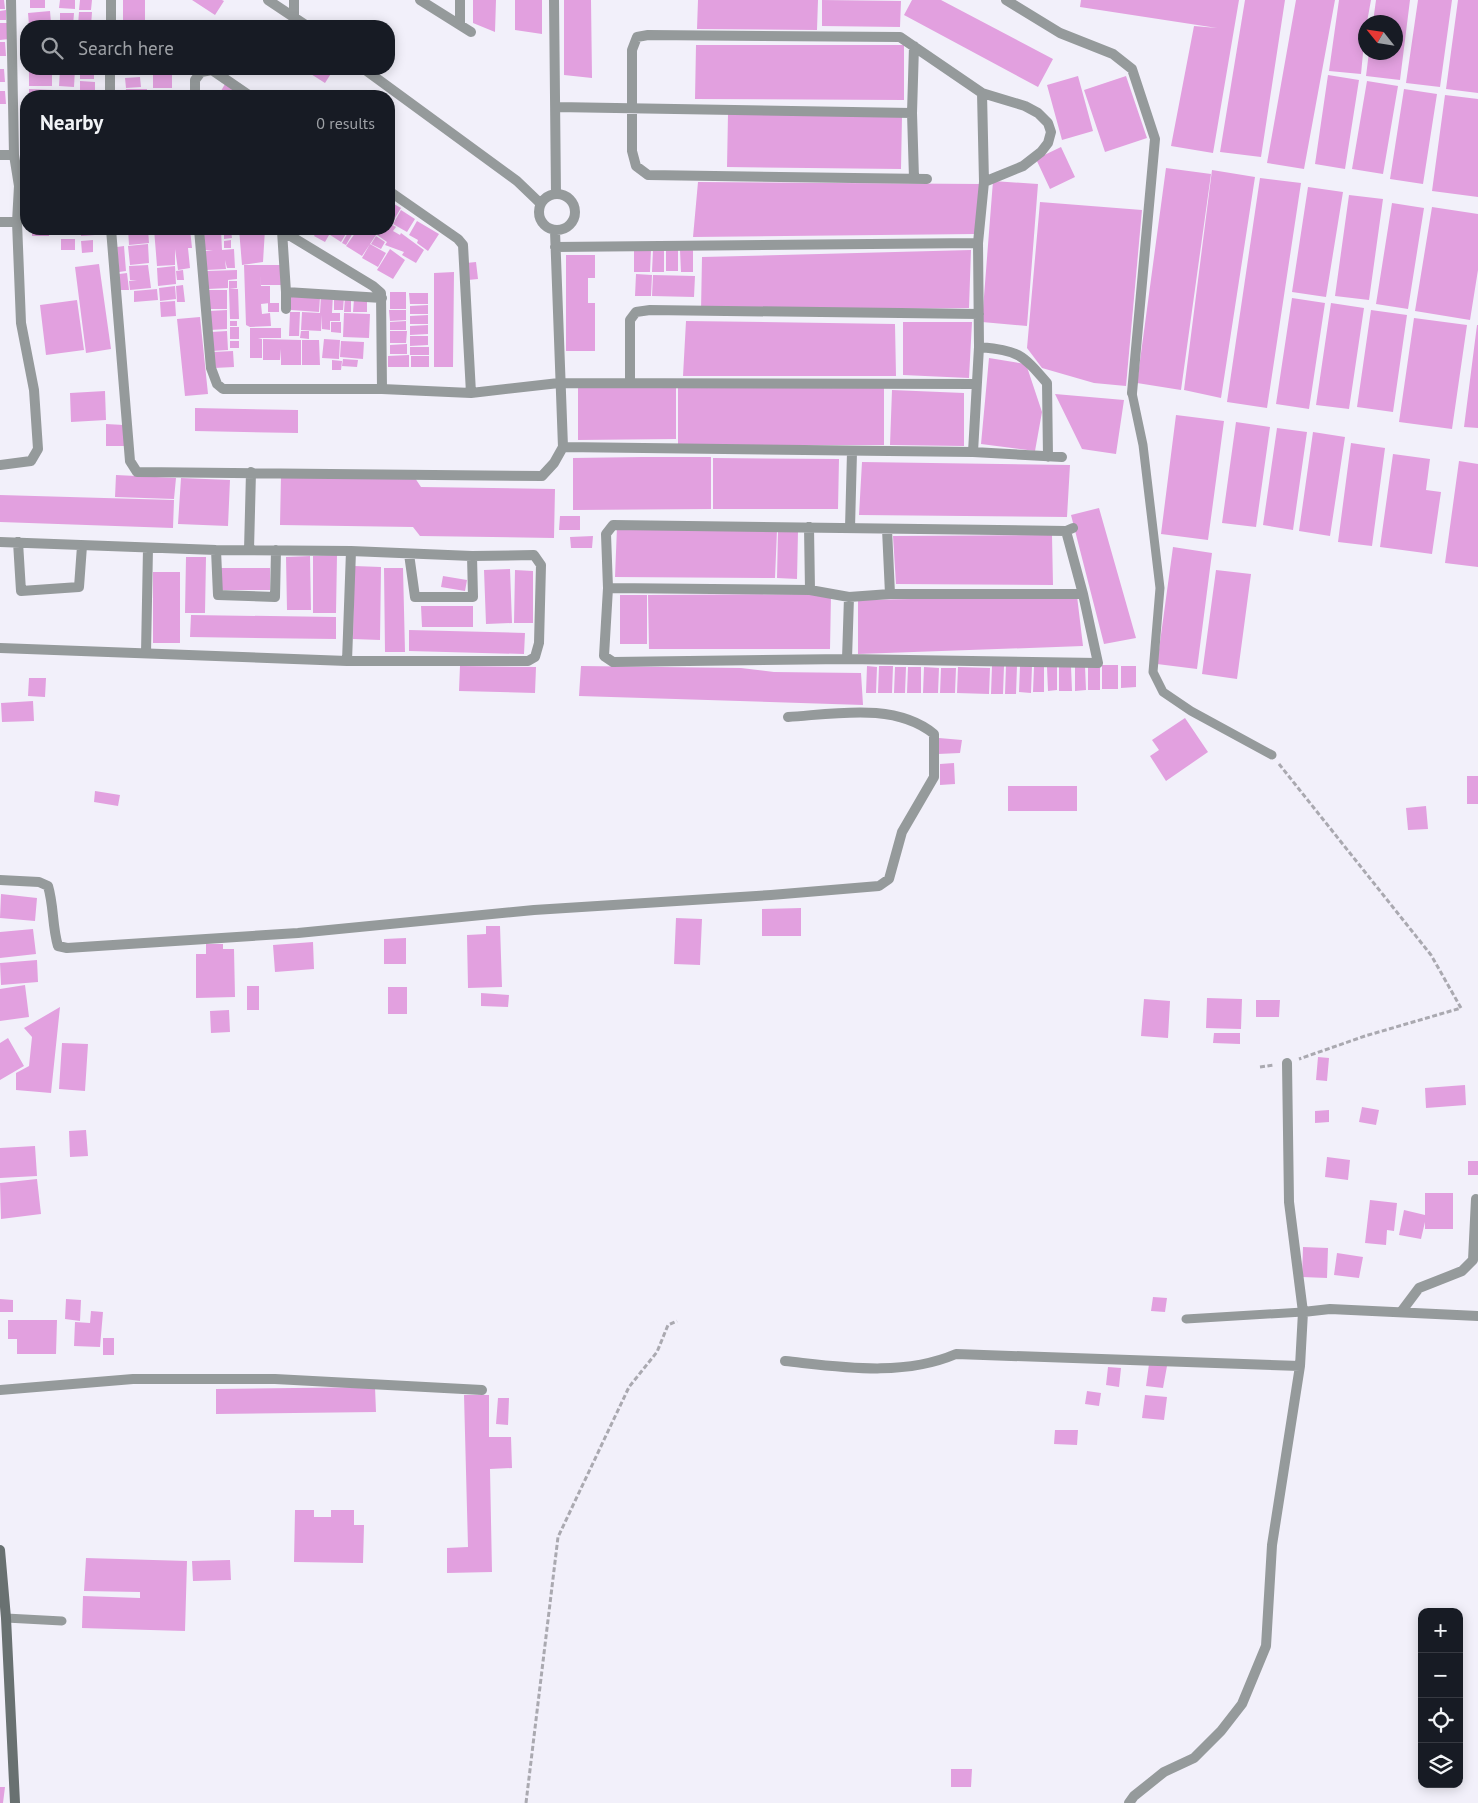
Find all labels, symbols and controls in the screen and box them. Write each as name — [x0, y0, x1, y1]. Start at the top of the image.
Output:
north arrow — [1358, 15, 1403, 60]
search box — [20, 20, 395, 75]
icon: search — [38, 34, 66, 62]
text: Search here — [78, 36, 174, 60]
text: Nearby — [40, 109, 103, 136]
text: 0 results — [316, 113, 375, 133]
map controls — [1418, 1608, 1463, 1788]
button: + — [1418, 1608, 1463, 1653]
button: − — [1418, 1653, 1463, 1698]
button: locate — [1418, 1698, 1463, 1743]
button: layers — [1418, 1743, 1463, 1788]

